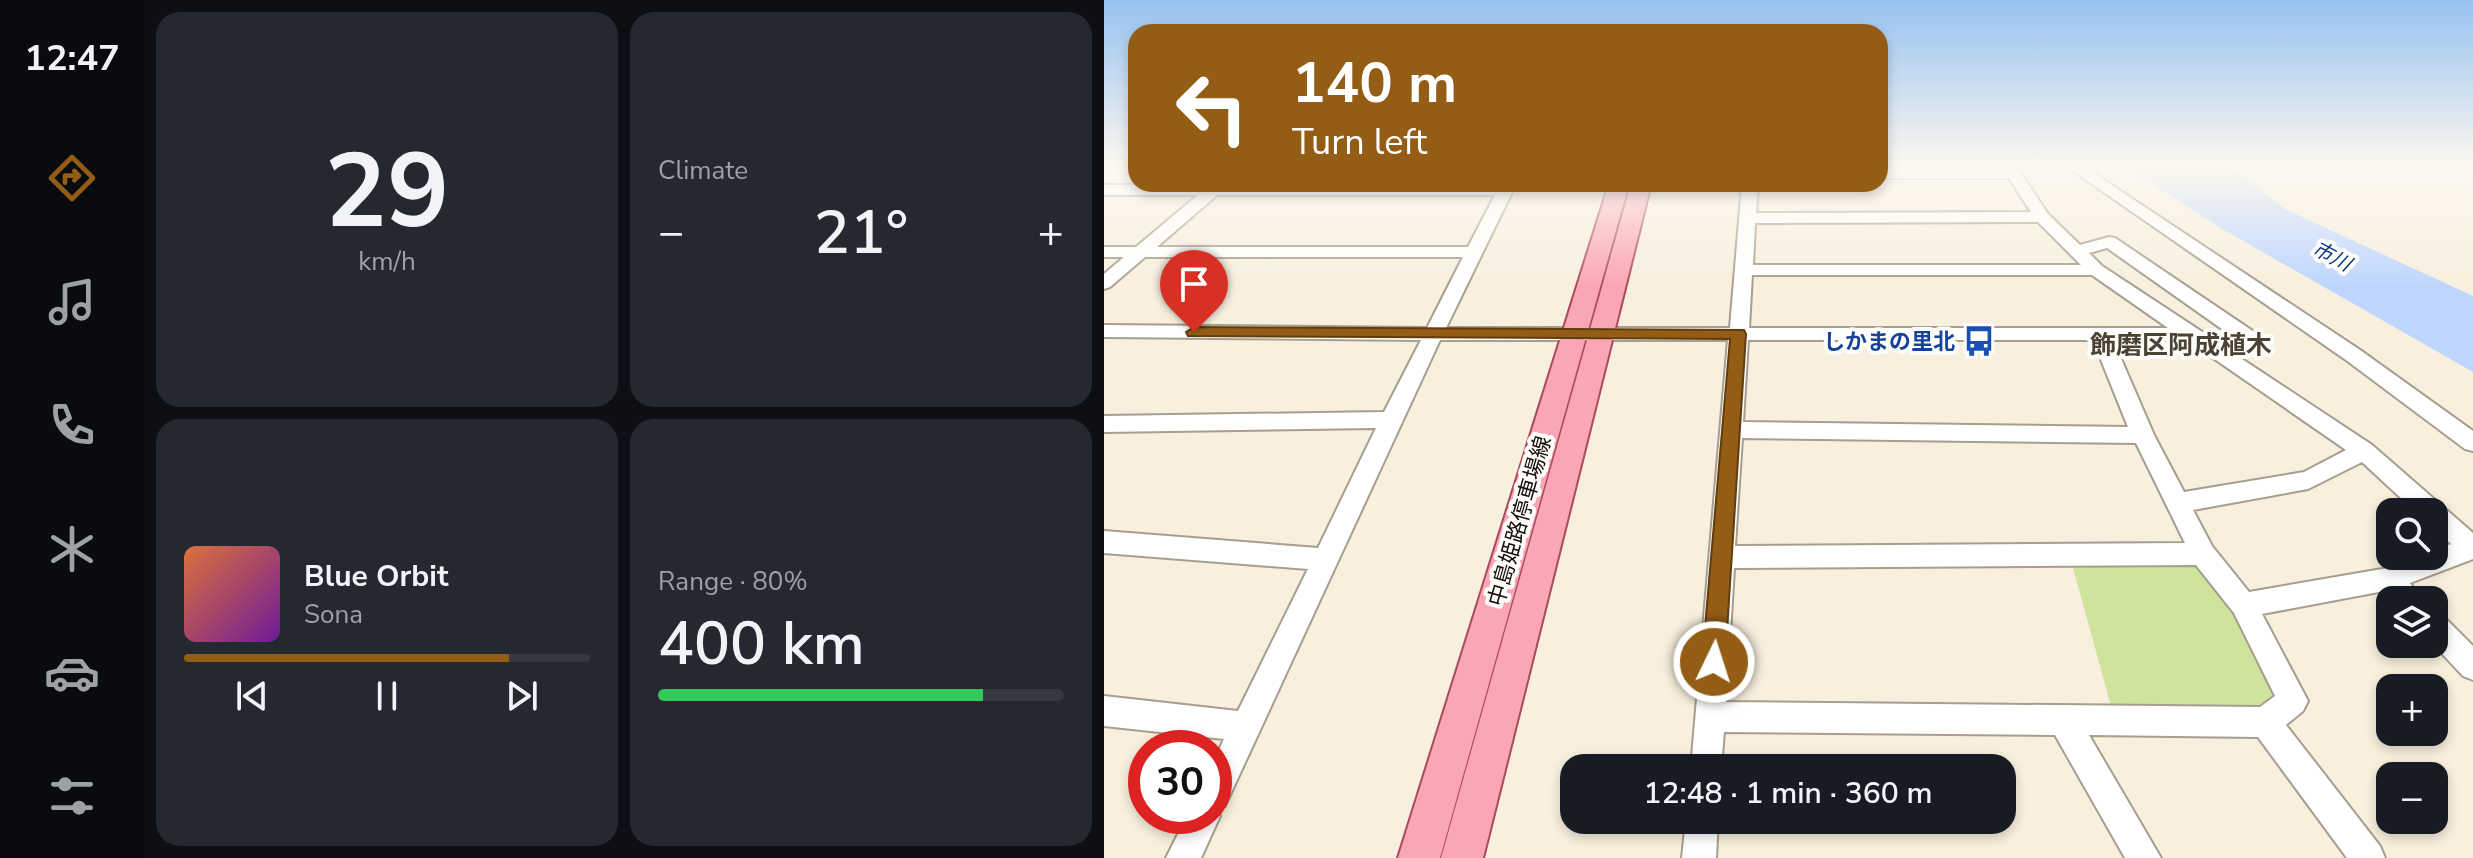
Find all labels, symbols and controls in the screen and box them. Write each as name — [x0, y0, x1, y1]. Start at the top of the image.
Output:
text: 12:47 — [24, 34, 120, 83]
text: 140 m — [1292, 45, 1457, 122]
icon: left — [1160, 56, 1264, 160]
text: Turn left — [1292, 118, 1427, 167]
text: 29 — [325, 121, 449, 263]
icon: directions — [44, 150, 100, 206]
text: Climate — [658, 153, 748, 188]
text: 21° — [814, 192, 908, 274]
text: − — [658, 203, 684, 263]
text: + — [1038, 203, 1064, 263]
water label: 市川 — [2308, 235, 2358, 279]
text: km/h — [358, 244, 416, 279]
pin — [1160, 250, 1228, 332]
icon: arrive — [1172, 262, 1216, 306]
icon: music — [44, 274, 100, 330]
bus stop icon: しかまの里北 — [1962, 324, 1996, 358]
place label: しかまの里北 — [1823, 327, 1955, 357]
district label: 飾磨区阿成植木 — [2090, 328, 2272, 363]
icon: phone — [44, 397, 100, 453]
street label: 中島姫路停車場線 — [1481, 433, 1559, 610]
map controls — [2376, 498, 2448, 834]
button: search — [2376, 498, 2448, 570]
icon: climate — [44, 521, 100, 577]
text: Blue Orbit — [304, 556, 448, 597]
text: Range · 80% — [658, 564, 808, 599]
button: layers — [2376, 586, 2448, 658]
text: Sona — [304, 597, 363, 632]
text: 400 km — [658, 603, 865, 685]
position arrow — [1672, 620, 1756, 704]
icon: car — [44, 645, 100, 701]
icon: previous — [230, 674, 274, 718]
icon: pause — [365, 674, 409, 718]
icon: next — [500, 674, 544, 718]
button: + — [2376, 674, 2448, 746]
speed limit sign: 30 — [1128, 730, 1232, 834]
button: − — [2376, 762, 2448, 834]
icon: filters — [44, 768, 100, 824]
text: 12:48 · 1 min · 360 m — [1643, 773, 1933, 814]

